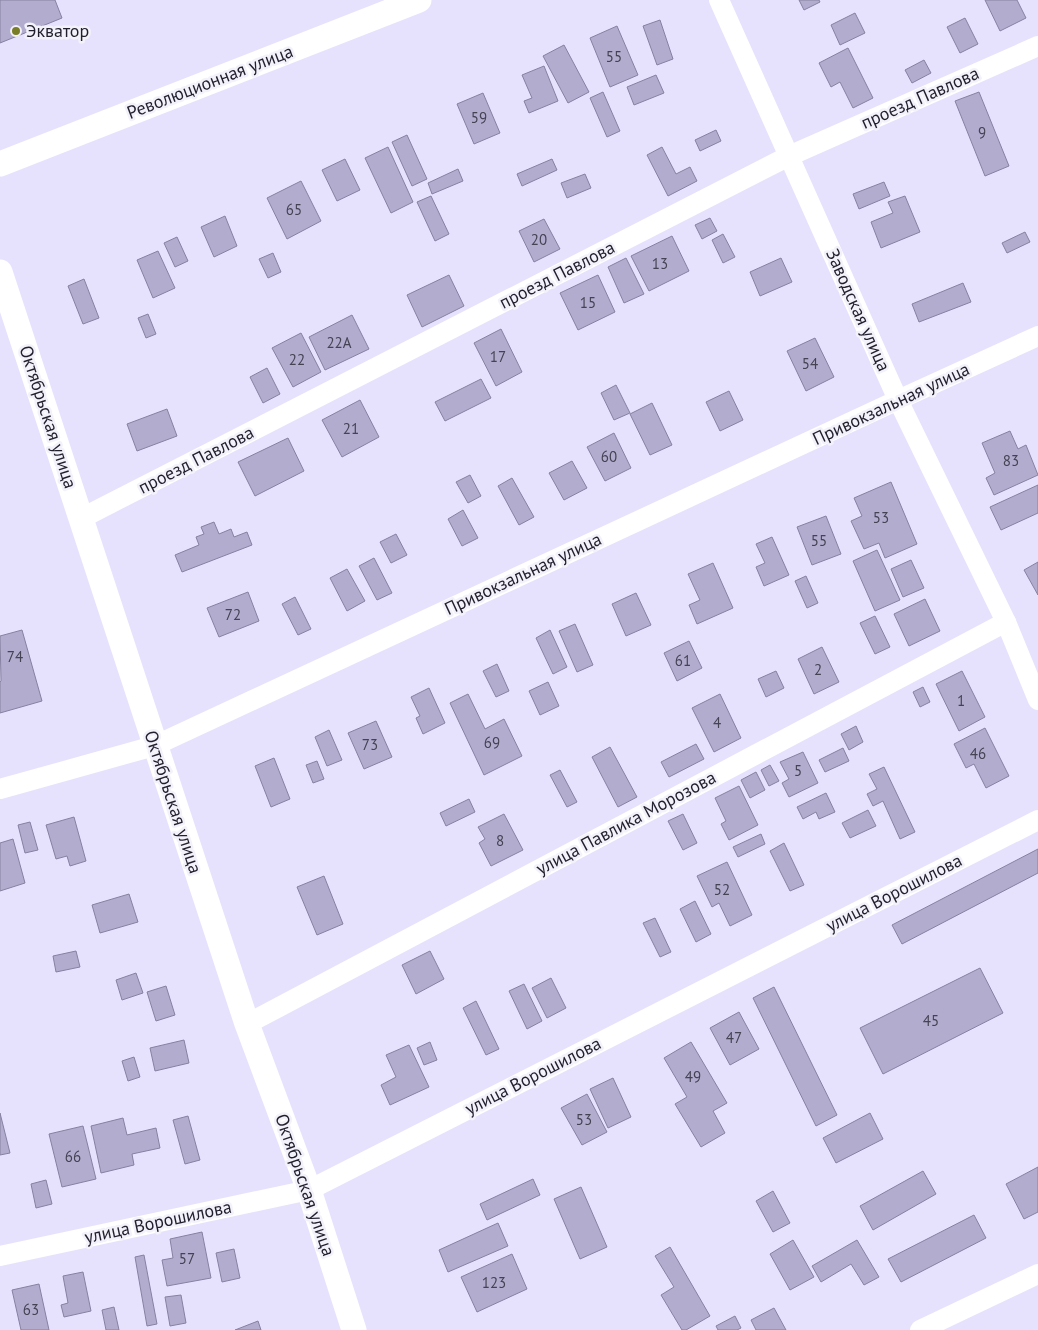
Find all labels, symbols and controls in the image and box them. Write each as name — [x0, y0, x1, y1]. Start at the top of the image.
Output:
place label: Экватор — [26, 19, 89, 42]
marker: Экватор — [10, 25, 22, 37]
street label: Революционная улица — [124, 39, 296, 124]
house number: 55 — [606, 47, 622, 66]
street label: проезд Павлова — [857, 61, 982, 134]
house number: 59 — [471, 108, 487, 127]
house number: 9 — [978, 123, 986, 142]
house number: 65 — [286, 200, 302, 219]
house number: 20 — [531, 230, 547, 249]
street label: проезд Павлова — [495, 235, 619, 314]
street label: Заводская улица — [821, 245, 896, 375]
house number: 13 — [652, 254, 668, 273]
house number: 15 — [580, 293, 596, 312]
house number: 22А — [326, 333, 352, 352]
street label: Октябрьская улица — [15, 342, 82, 491]
house number: 17 — [490, 347, 506, 366]
house number: 22 — [289, 350, 305, 369]
house number: 54 — [802, 354, 818, 373]
street label: Привокзальная улица — [809, 357, 973, 450]
house number: 21 — [343, 419, 359, 438]
street label: проезд Павлова — [134, 420, 258, 499]
house number: 60 — [601, 447, 617, 466]
house number: 83 — [1003, 451, 1019, 470]
house number: 53 — [873, 508, 889, 527]
street label: Привокзальная улица — [441, 527, 605, 620]
house number: 55 — [811, 531, 827, 550]
house number: 72 — [225, 605, 241, 624]
house number: 74 — [7, 647, 23, 666]
house number: 61 — [675, 651, 691, 670]
house number: 2 — [814, 660, 822, 679]
house number: 1 — [957, 691, 965, 710]
house number: 4 — [713, 713, 721, 732]
street label: Октябрьская улица — [140, 727, 207, 876]
house number: 69 — [484, 733, 500, 752]
house number: 73 — [362, 735, 378, 754]
house number: 46 — [970, 744, 986, 763]
house number: 5 — [794, 761, 802, 780]
street label: улица Павлика Морозова — [532, 765, 720, 880]
house number: 8 — [496, 831, 504, 850]
street label: улица Ворошилова — [822, 848, 966, 937]
house number: 52 — [714, 880, 730, 899]
house number: 45 — [923, 1011, 939, 1030]
house number: 47 — [726, 1028, 742, 1047]
street label: улица Ворошилова — [461, 1031, 605, 1120]
house number: 49 — [685, 1067, 701, 1086]
house number: 53 — [576, 1110, 592, 1129]
street label: Октябрьская улица — [270, 1111, 341, 1259]
house number: 66 — [65, 1147, 81, 1166]
street label: улица Ворошилова — [82, 1195, 234, 1248]
house number: 57 — [179, 1249, 195, 1268]
house number: 123 — [482, 1273, 506, 1292]
house number: 63 — [23, 1300, 39, 1319]

